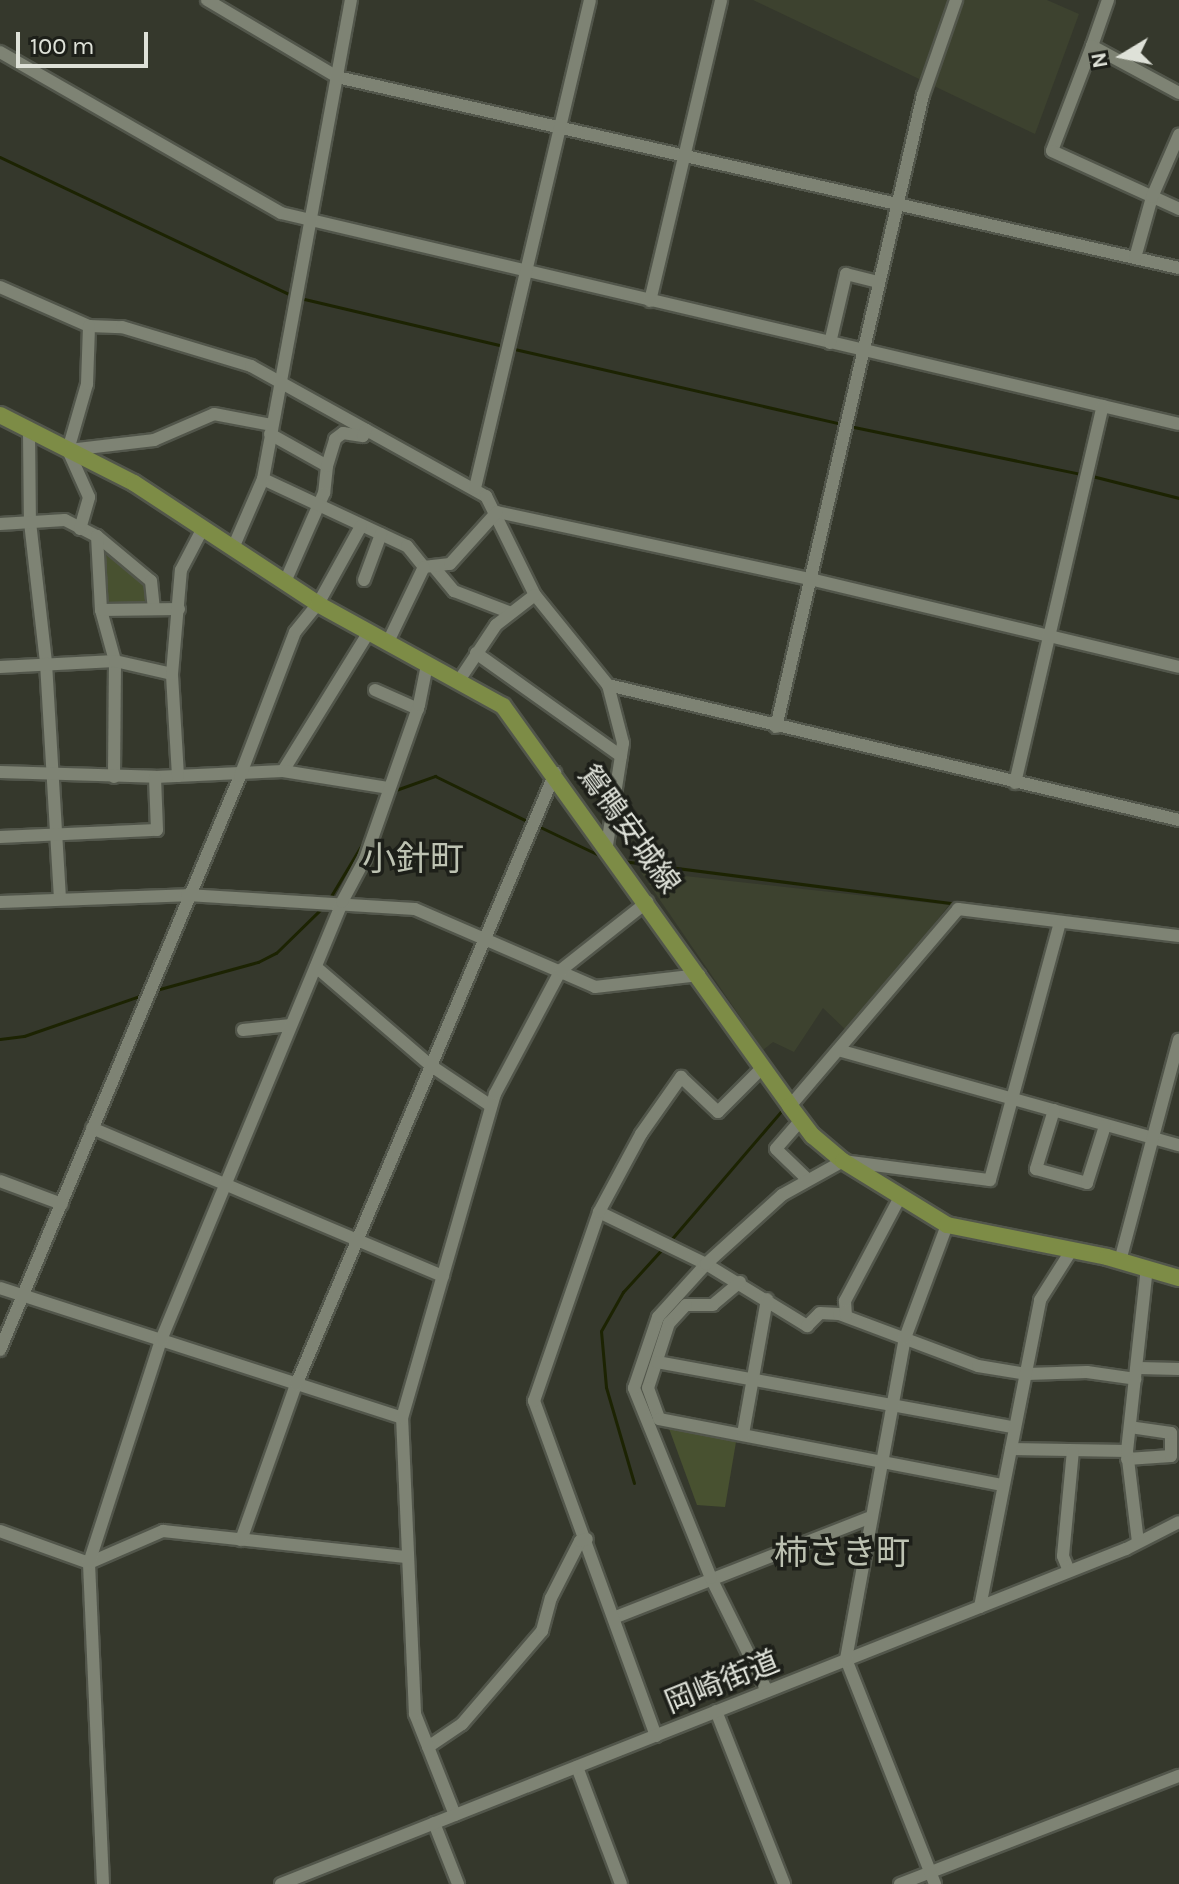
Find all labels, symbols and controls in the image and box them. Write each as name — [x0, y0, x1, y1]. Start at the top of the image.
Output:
scale bar — [20, 16, 152, 66]
north arrow — [1083, 16, 1163, 96]
text: 100 m — [30, 32, 95, 60]
text: N — [1085, 50, 1114, 70]
street label: 鴛鴨安城線 — [570, 758, 688, 900]
district label: 小針町 — [362, 840, 464, 880]
district label: 柿さき町 — [774, 1534, 910, 1574]
street label: 岡崎街道 — [660, 1643, 784, 1721]

